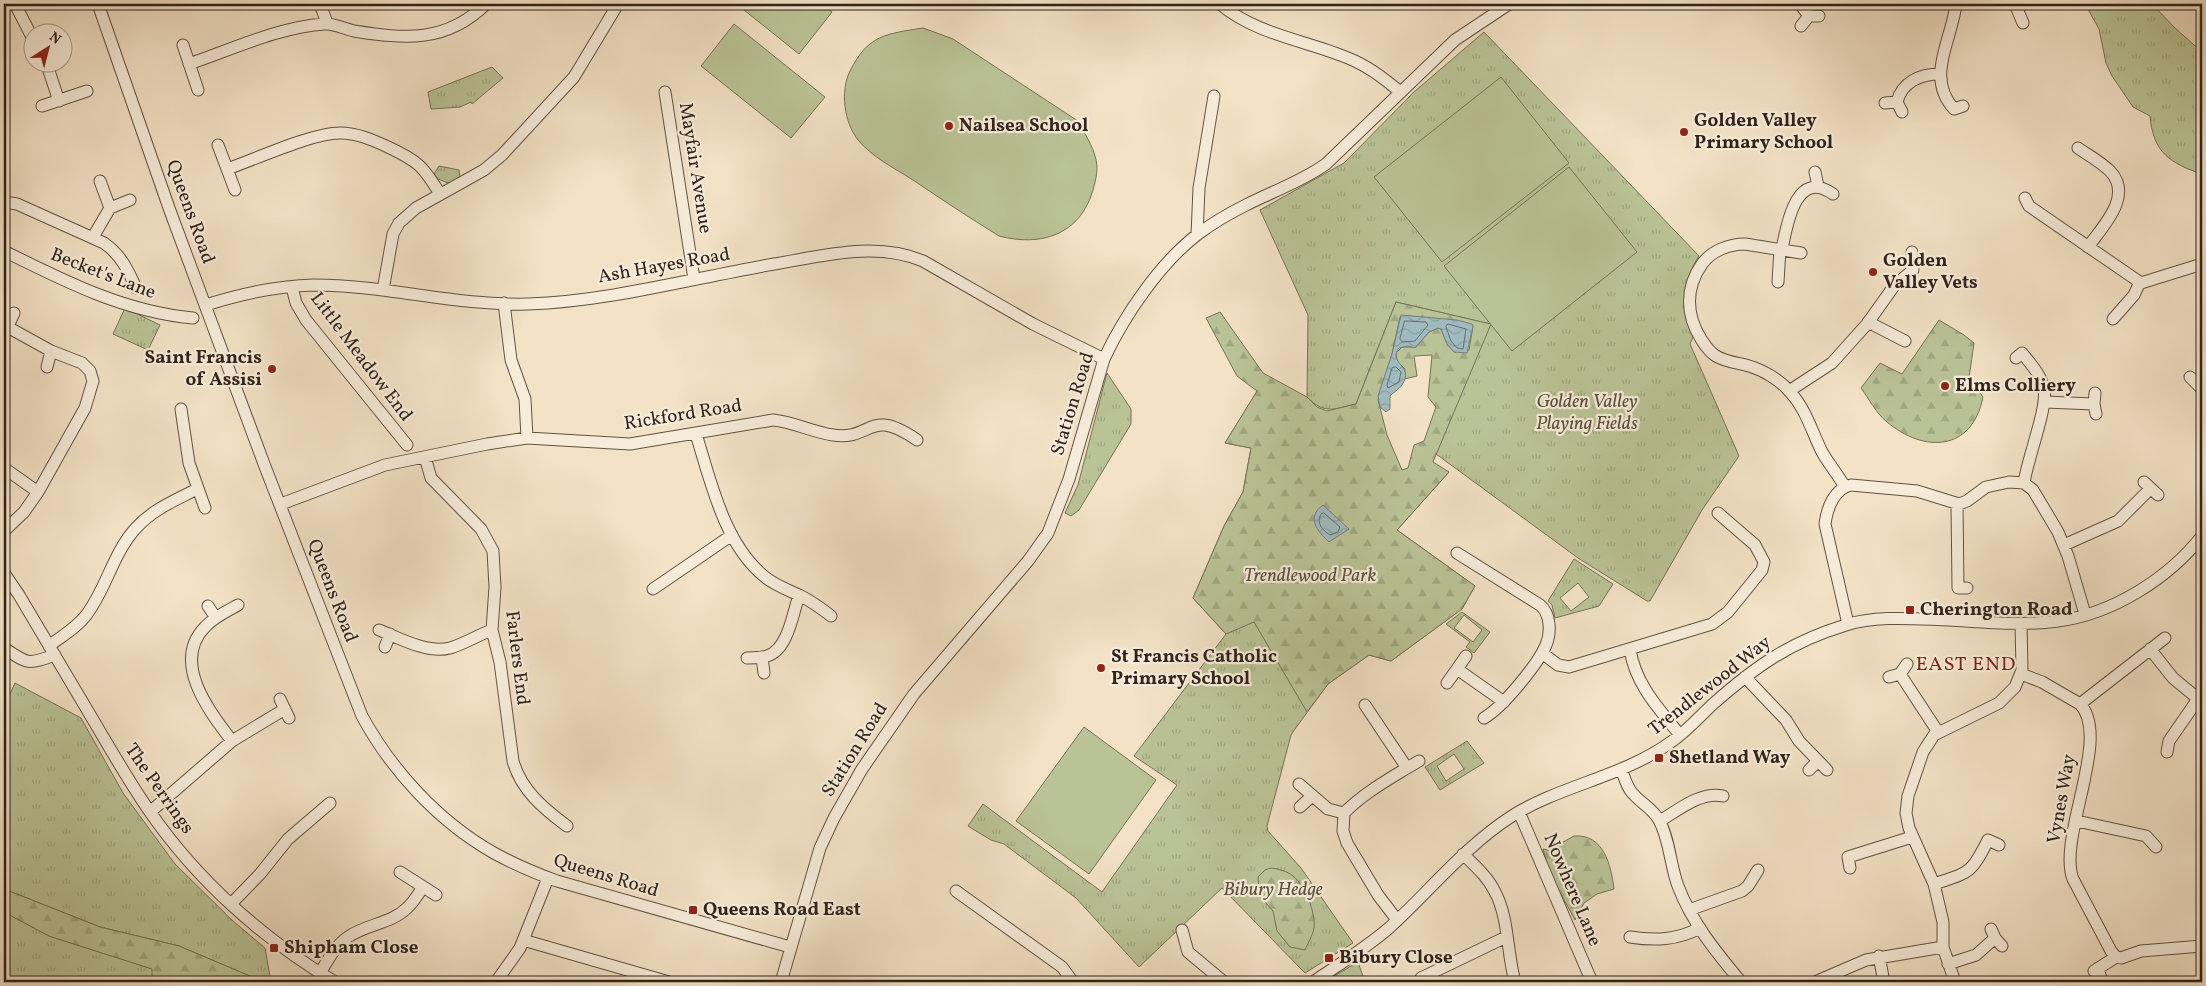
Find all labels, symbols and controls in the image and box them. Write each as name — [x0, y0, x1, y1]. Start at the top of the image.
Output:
north arrow — [22, 22, 72, 72]
text: N — [45, 28, 64, 49]
street label: Mayfair Avenue — [672, 101, 718, 235]
place label: Golden Valley Primary School — [1694, 108, 1833, 156]
place label: Nailsea School — [959, 113, 1088, 139]
marker: Nailsea School — [943, 120, 955, 132]
marker: Golden Valley Primary School — [1678, 126, 1690, 138]
street label: Queens Road — [159, 156, 221, 268]
street label: Becket's Lane — [47, 242, 159, 306]
street label: Ash Hayes Road — [596, 242, 732, 290]
place label: Golden Valley Vets — [1883, 248, 1978, 296]
marker: Golden Valley Vets — [1867, 266, 1879, 278]
street label: Little Meadow End — [304, 287, 418, 427]
place label: Saint Francis of Assisi — [145, 345, 262, 393]
street label: Station Road — [1045, 349, 1101, 459]
marker: Saint Francis of Assisi — [266, 363, 278, 375]
place label: Elms Colliery — [1955, 373, 2076, 399]
marker: Elms Colliery — [1939, 380, 1951, 392]
park label: Golden Valley Playing Fields — [1536, 389, 1638, 437]
street label: Rickford Road — [622, 393, 744, 437]
street label: Queens Road — [300, 536, 364, 646]
park label: Trendlewood Park — [1244, 563, 1376, 589]
place label: Cherington Road — [1920, 597, 2073, 623]
marker: Cherington Road — [1904, 604, 1916, 616]
street label: Farlers End — [498, 609, 536, 707]
street label: Trendlewood Way — [1643, 630, 1777, 742]
place label: St Francis Catholic Primary School — [1111, 644, 1277, 692]
district label: EAST END — [1916, 651, 2016, 679]
marker: St Francis Catholic Primary School — [1095, 662, 1107, 674]
street label: Station Road — [816, 698, 894, 802]
street label: The Perrings — [118, 738, 200, 840]
place label: Shetland Way — [1669, 745, 1791, 771]
marker: Shetland Way — [1653, 752, 1665, 764]
street label: Vynes Way — [2041, 752, 2083, 846]
street label: Nowhere Lane — [1537, 830, 1607, 950]
street label: Queens Road — [550, 848, 662, 904]
park label: Bibury Hedge — [1223, 877, 1323, 903]
place label: Queens Road East — [703, 897, 861, 923]
marker: Queens Road East — [687, 904, 699, 916]
place label: Shipham Close — [284, 935, 419, 961]
marker: Shipham Close — [268, 942, 280, 954]
place label: Bibury Close — [1339, 945, 1453, 971]
marker: Bibury Close — [1323, 952, 1335, 964]

